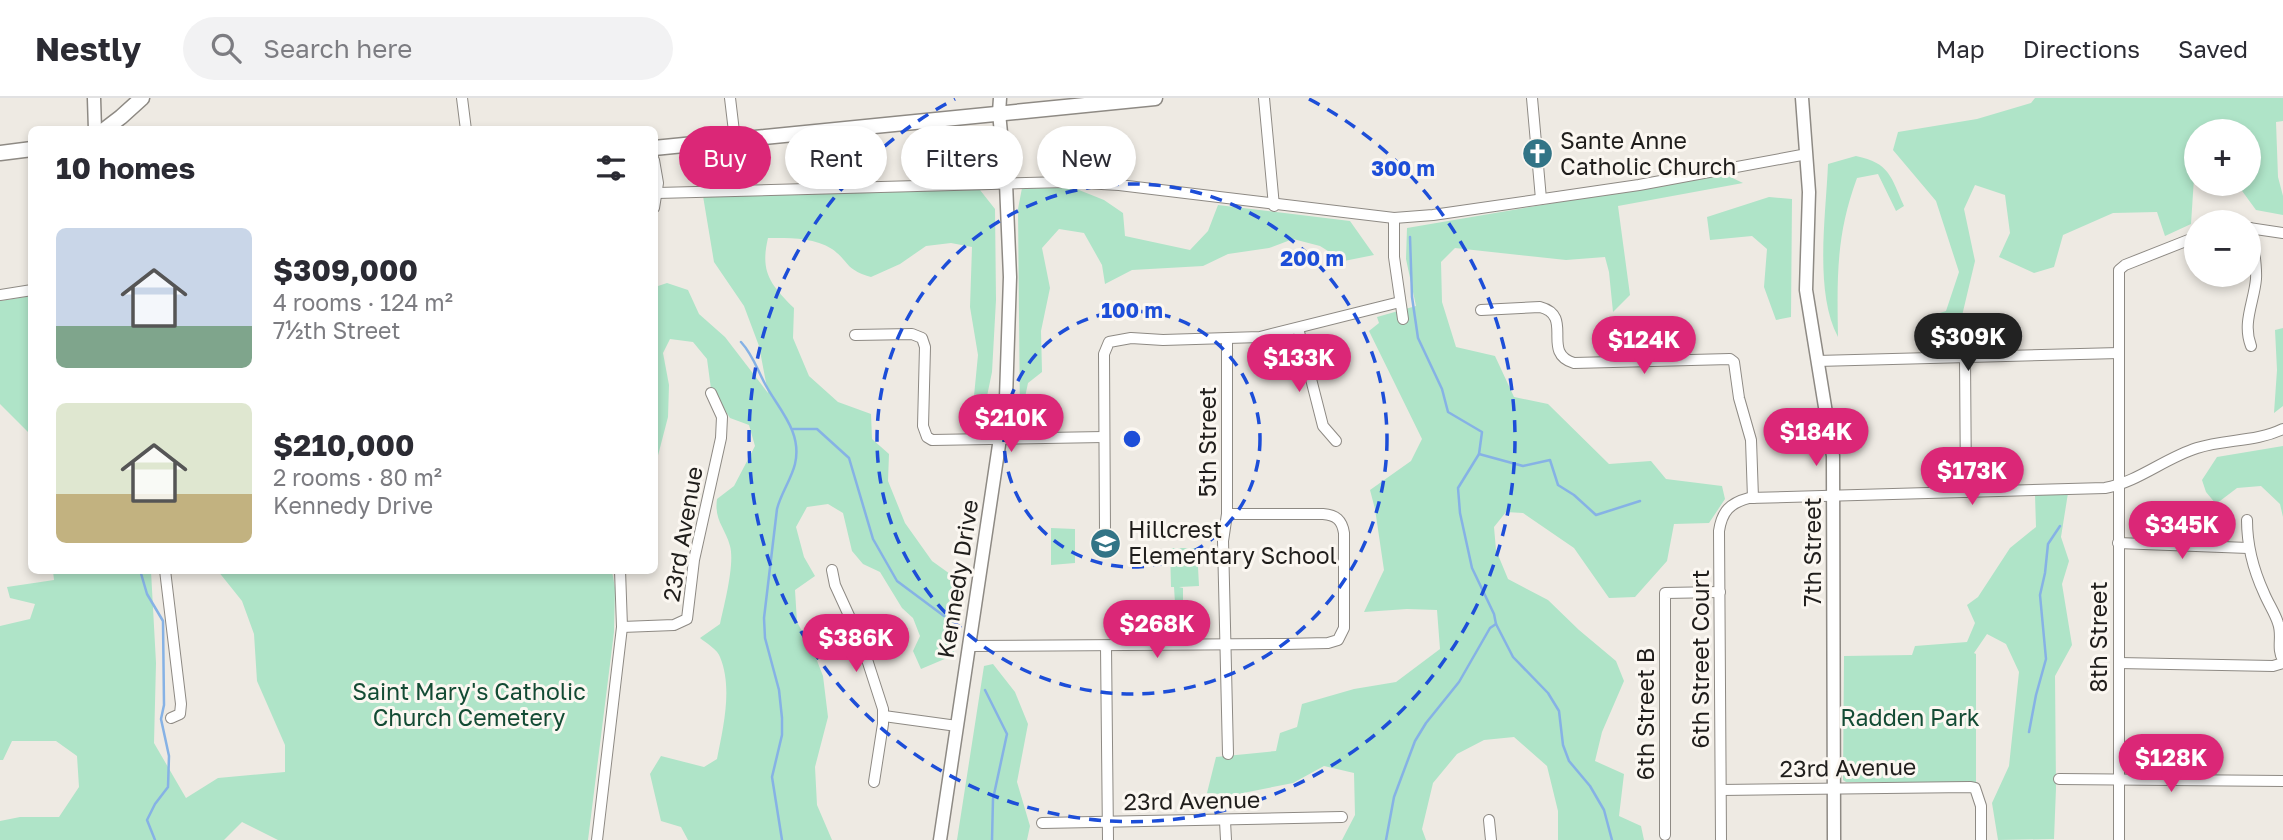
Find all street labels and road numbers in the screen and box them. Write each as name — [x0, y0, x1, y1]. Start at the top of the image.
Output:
street label: 5th Street — [1193, 387, 1221, 497]
street label: 23rd Avenue — [656, 464, 708, 604]
street label: 7th Street — [1798, 497, 1826, 607]
street label: Kennedy Drive — [931, 498, 983, 660]
street label: 6th Street Court — [1686, 570, 1714, 748]
street label: 8th Street — [2084, 581, 2112, 693]
street label: 6th Street B — [1631, 648, 1659, 780]
street label: 23rd Avenue — [1779, 752, 1917, 782]
street label: 23rd Avenue — [1123, 785, 1261, 815]

